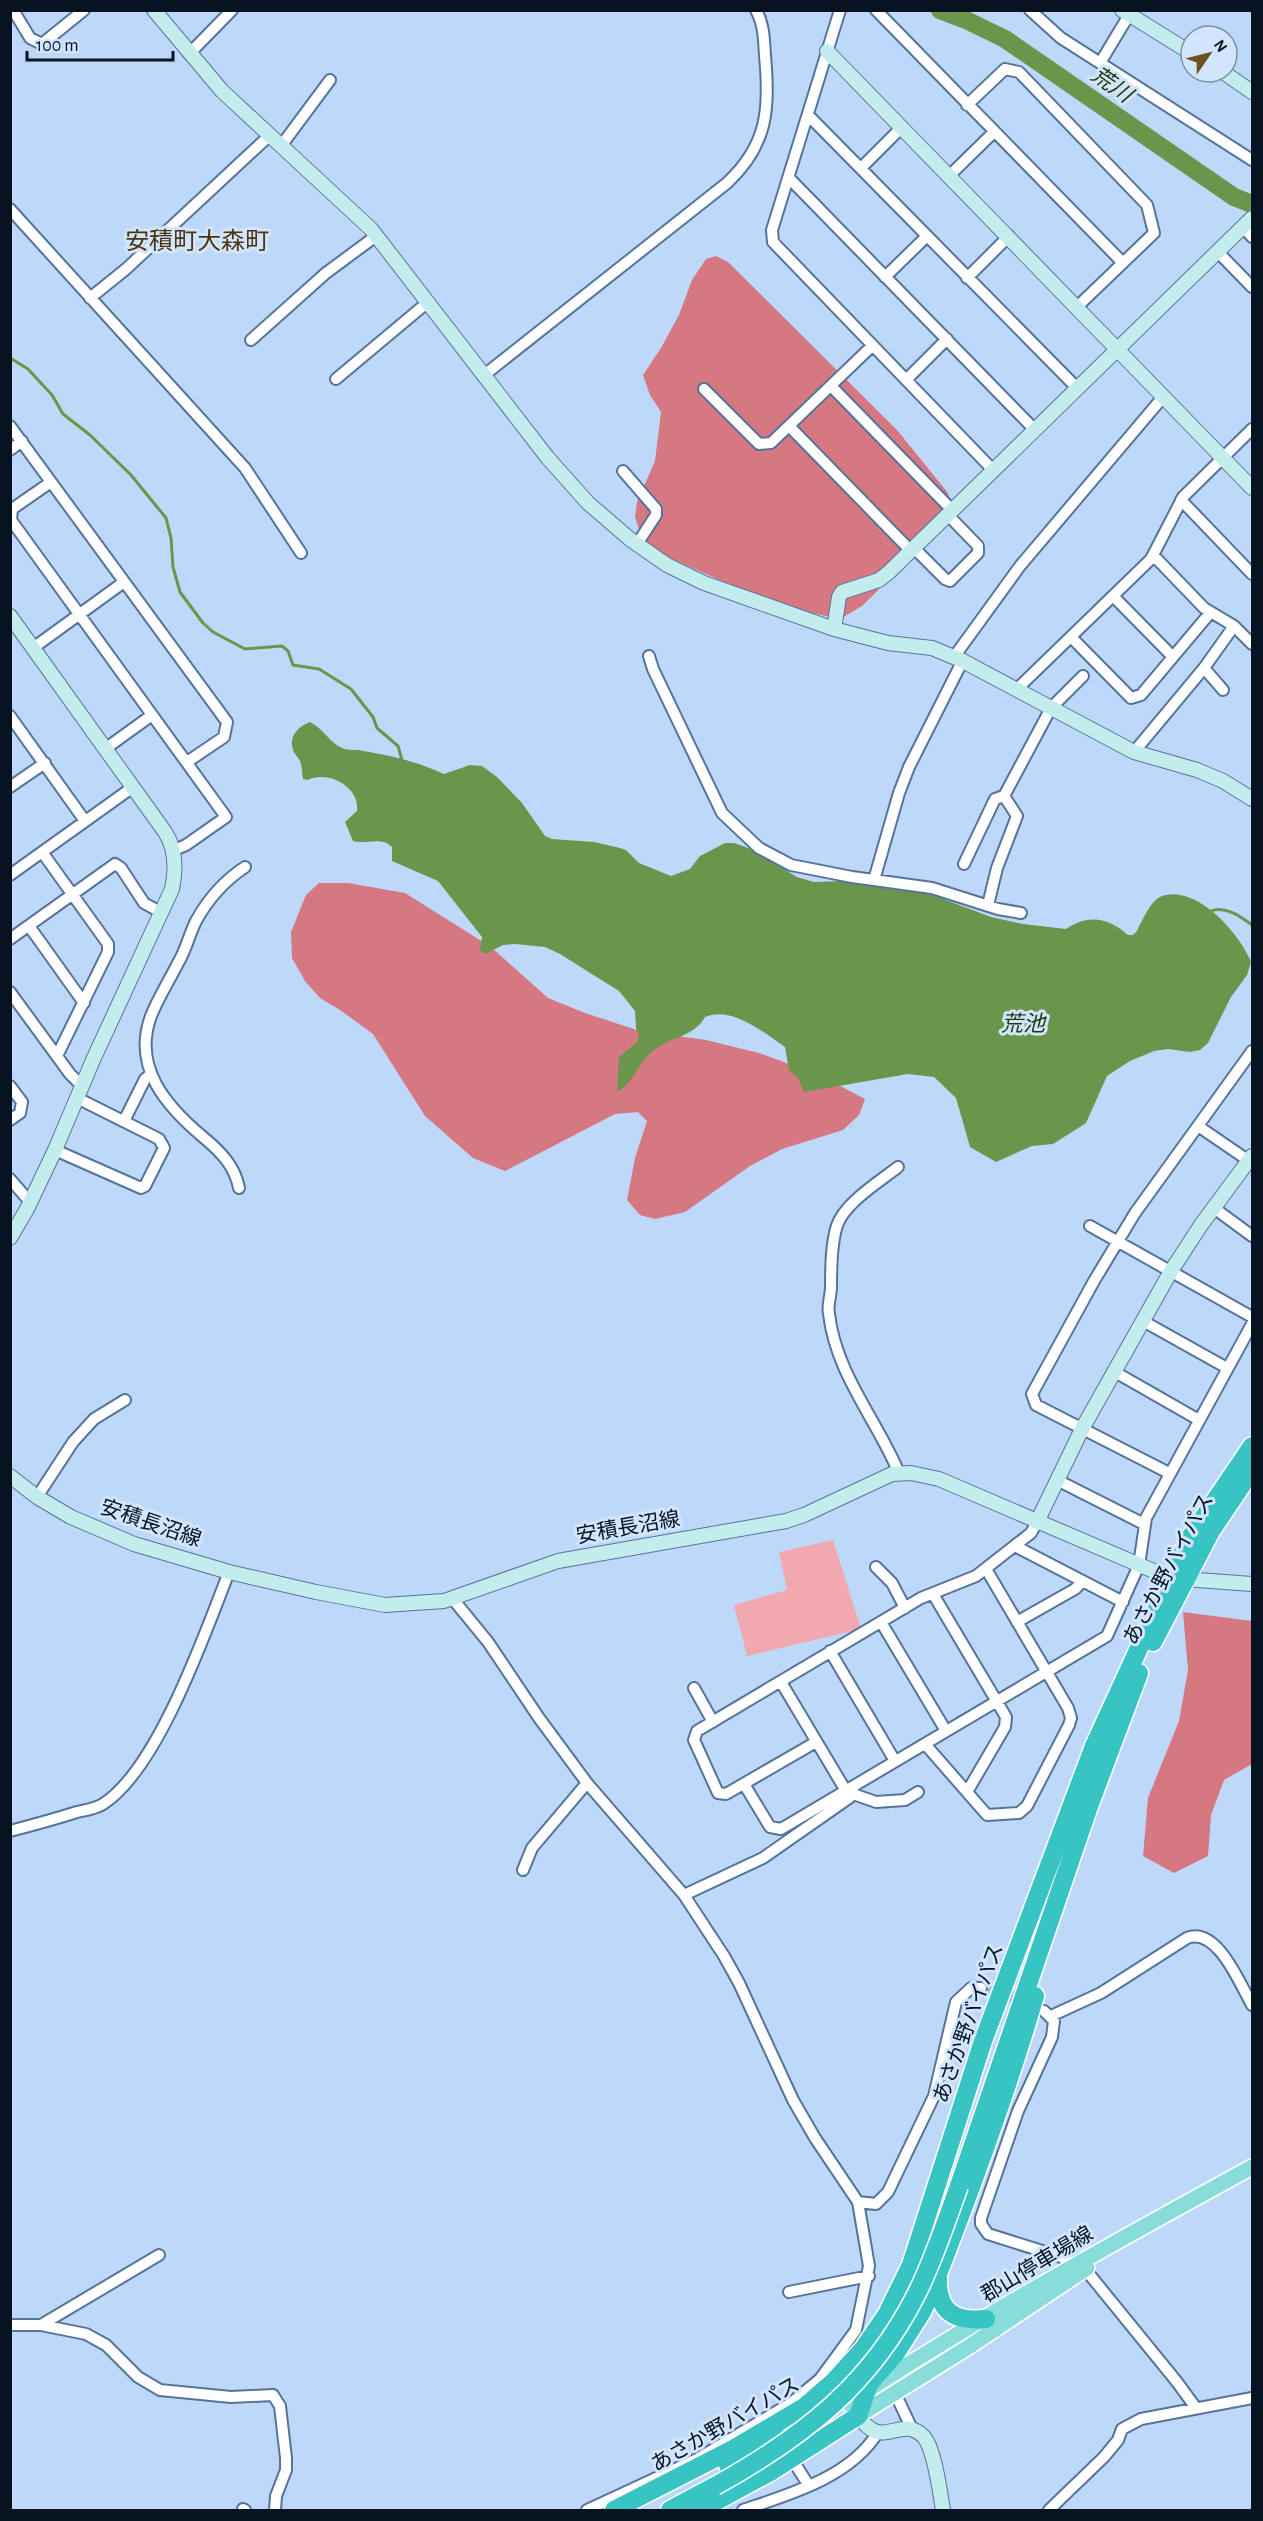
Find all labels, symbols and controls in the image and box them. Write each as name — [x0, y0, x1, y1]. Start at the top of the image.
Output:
scale bar — [27, 24, 172, 62]
north arrow — [1179, 24, 1239, 84]
text: 100 m — [36, 37, 79, 55]
text: N — [1211, 37, 1230, 55]
water label: 荒川 — [1087, 62, 1138, 108]
district label: 安積町大森町 — [125, 228, 269, 254]
water label: 荒池 — [1001, 1012, 1047, 1035]
street label: あさか野バイパス — [1119, 1490, 1217, 1648]
street label: 安積長沼線 — [98, 1496, 204, 1550]
street label: 安積長沼線 — [574, 1507, 682, 1547]
street label: あさか野バイパス — [929, 1940, 1007, 2106]
street label: 郡山停車場線 — [977, 2222, 1097, 2306]
street label: あさか野バイパス — [647, 2373, 803, 2475]

